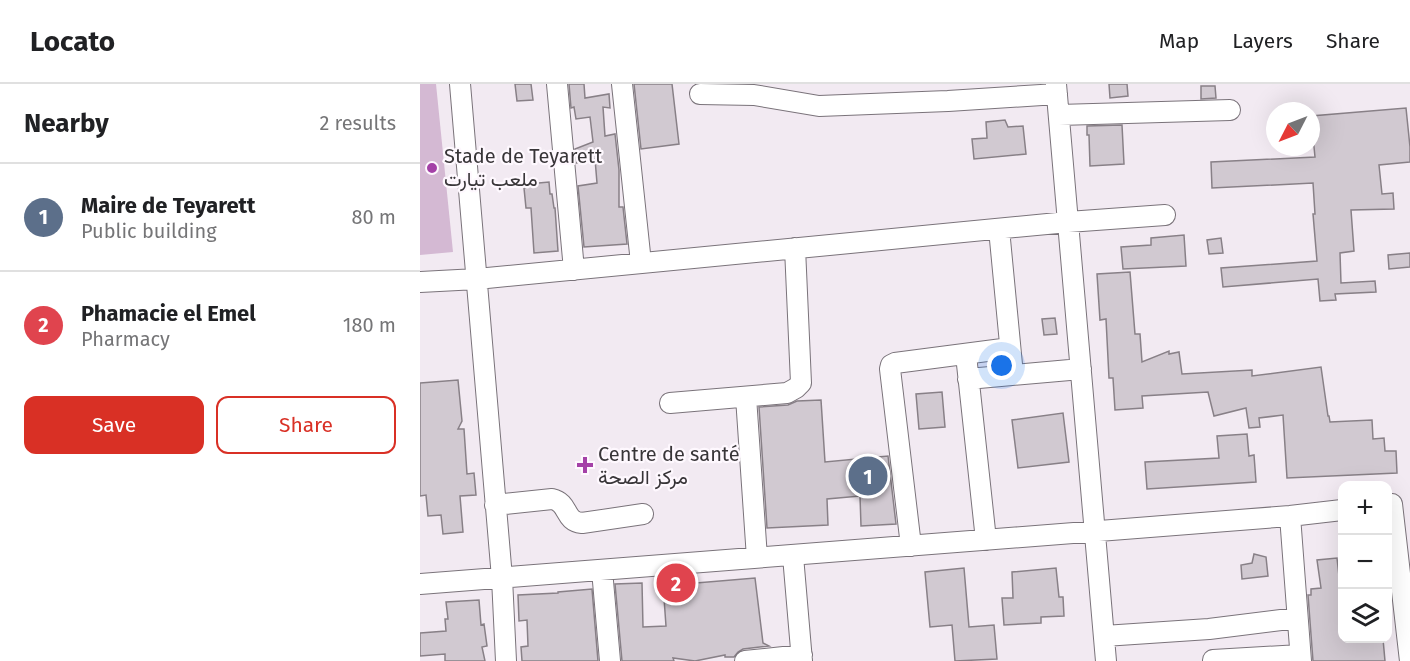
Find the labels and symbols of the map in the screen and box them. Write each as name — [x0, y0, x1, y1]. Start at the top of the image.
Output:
north arrow — [1266, 102, 1320, 156]
place label: Stade de Teyarett ملعب تيارت — [444, 144, 603, 192]
marker: Stade de Teyarett ملعب تيارت — [425, 161, 439, 175]
your location — [987, 351, 1016, 380]
place label: Centre de santé مركز الصحة — [598, 442, 740, 490]
pin: 1 — [848, 454, 888, 498]
marker: Centre de santé مركز الصحة — [576, 456, 594, 474]
pin: 2 — [656, 560, 696, 606]

